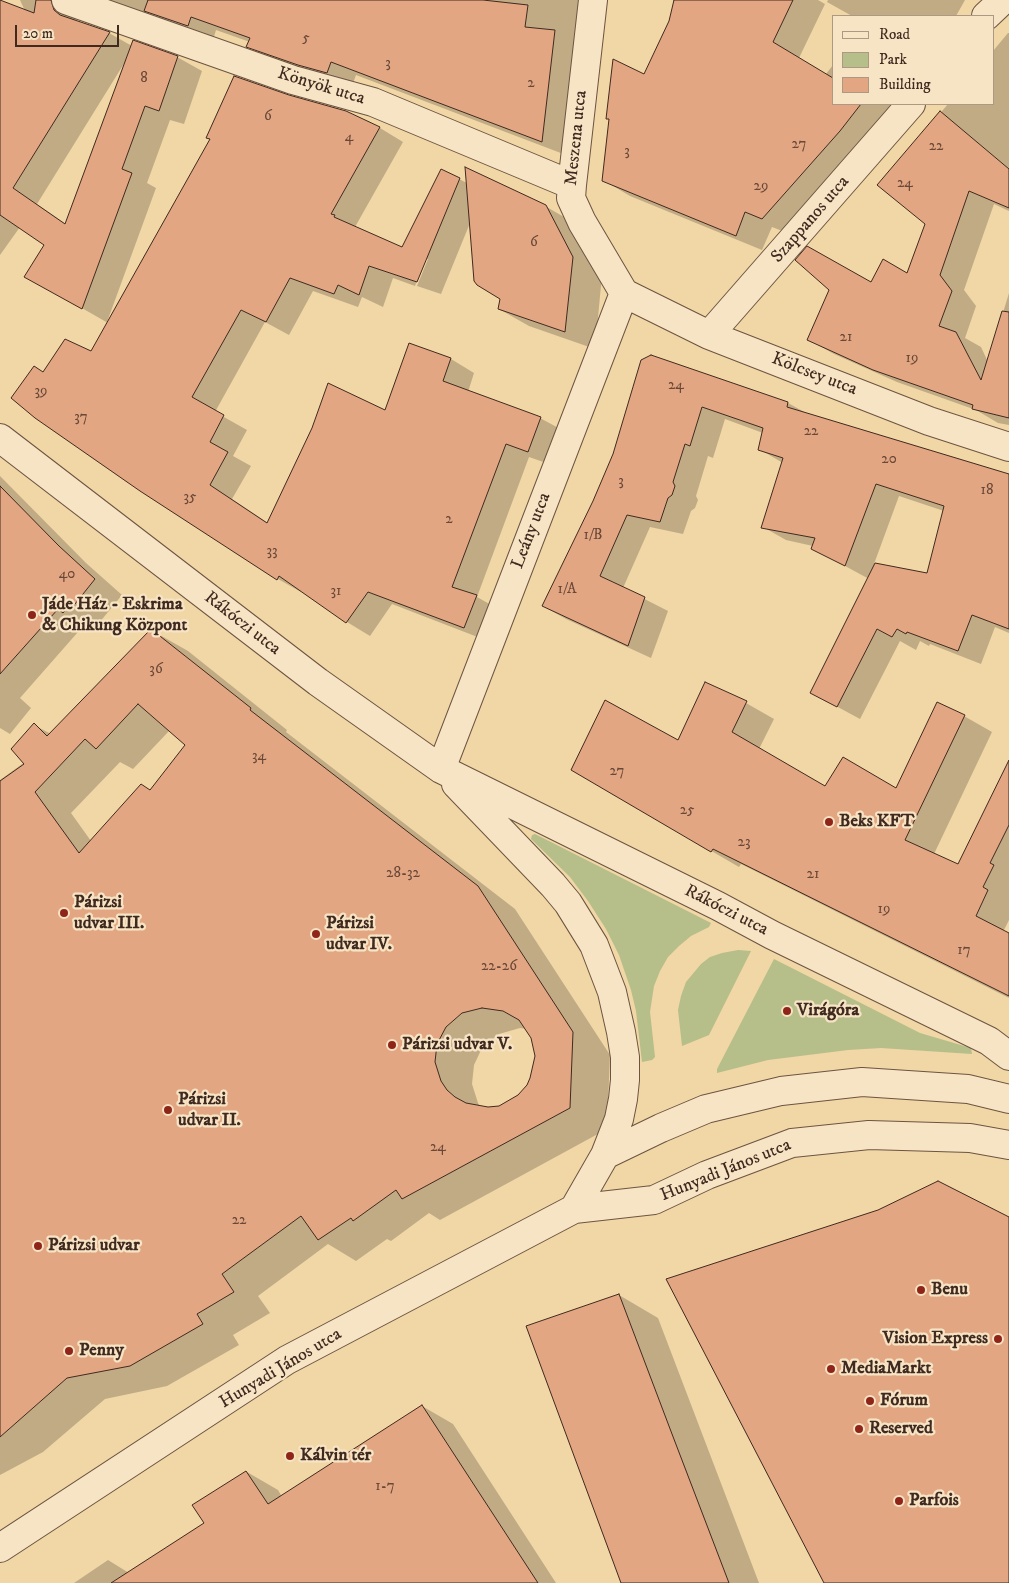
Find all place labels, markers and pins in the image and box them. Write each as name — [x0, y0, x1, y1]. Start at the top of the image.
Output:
place label: Jáde Ház - Eskrima & Chikung Központ — [42, 594, 187, 636]
marker: Jáde Ház - Eskrima & Chikung Központ — [26, 609, 38, 621]
place label: Beks KFT — [839, 811, 914, 833]
marker: Beks KFT — [823, 816, 835, 828]
place label: Párizsi udvar III. — [74, 892, 144, 934]
marker: Párizsi udvar III. — [58, 907, 70, 919]
place label: Párizsi udvar IV. — [326, 913, 392, 956]
marker: Párizsi udvar IV. — [310, 928, 322, 940]
place label: Virágóra — [797, 1000, 859, 1022]
marker: Virágóra — [781, 1005, 793, 1017]
place label: Párizsi udvar V. — [402, 1034, 512, 1056]
marker: Párizsi udvar V. — [386, 1039, 398, 1051]
place label: Párizsi udvar II. — [178, 1089, 241, 1132]
marker: Párizsi udvar II. — [162, 1104, 174, 1116]
place label: Párizsi udvar — [48, 1235, 140, 1257]
marker: Párizsi udvar — [32, 1240, 44, 1252]
place label: Benu — [931, 1279, 968, 1301]
marker: Benu — [915, 1284, 927, 1296]
place label: Vision Express — [883, 1328, 988, 1350]
marker: Vision Express — [992, 1333, 1004, 1345]
place label: Penny — [79, 1340, 124, 1362]
marker: Penny — [63, 1345, 75, 1357]
place label: MediaMarkt — [841, 1358, 931, 1380]
marker: MediaMarkt — [825, 1363, 837, 1375]
place label: Fórum — [880, 1390, 928, 1412]
marker: Fórum — [864, 1395, 876, 1407]
place label: Reserved — [869, 1418, 933, 1440]
marker: Reserved — [853, 1423, 865, 1435]
place label: Kálvin tér — [300, 1445, 371, 1467]
marker: Kálvin tér — [284, 1450, 296, 1462]
place label: Parfois — [909, 1490, 959, 1512]
marker: Parfois — [893, 1495, 905, 1507]

